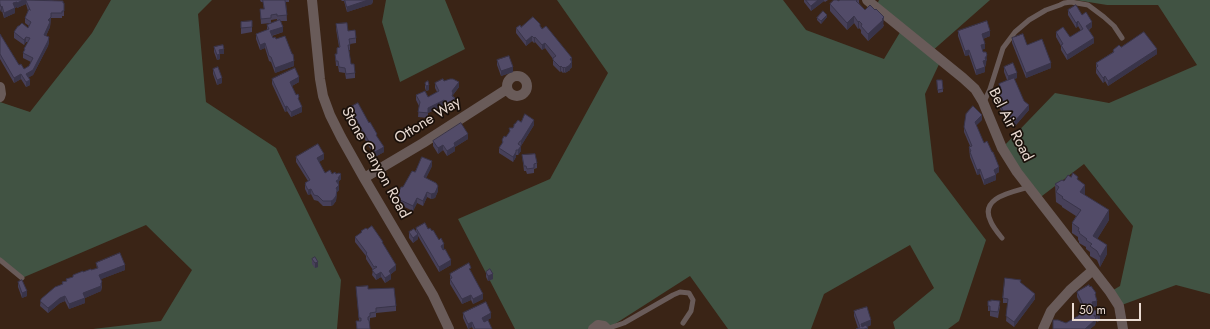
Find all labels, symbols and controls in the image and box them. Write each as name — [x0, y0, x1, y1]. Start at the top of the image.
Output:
street label: Bel Air Road — [984, 85, 1036, 165]
street label: Ottone Way — [392, 94, 464, 148]
street label: Stone Canyon Road — [337, 104, 413, 222]
scale bar — [1074, 295, 1143, 321]
text: 50 m — [1079, 301, 1106, 319]

